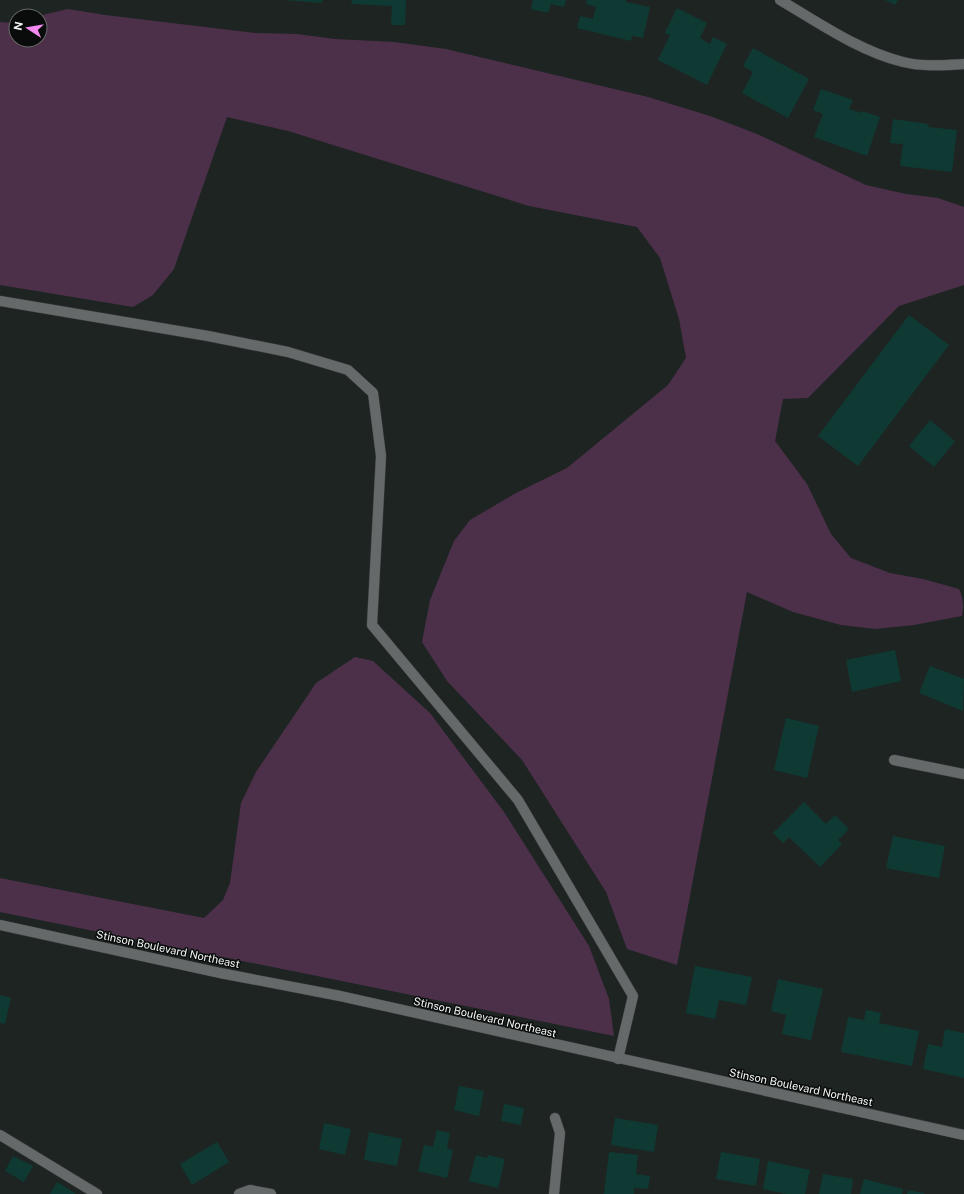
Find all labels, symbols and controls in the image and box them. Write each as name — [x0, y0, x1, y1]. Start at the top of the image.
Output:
north arrow — [8, 8, 48, 48]
text: N — [11, 20, 25, 31]
street label: Stinson Boulevard Northeast — [95, 928, 241, 970]
street label: Stinson Boulevard Northeast — [412, 995, 558, 1039]
street label: Stinson Boulevard Northeast — [728, 1066, 874, 1108]

